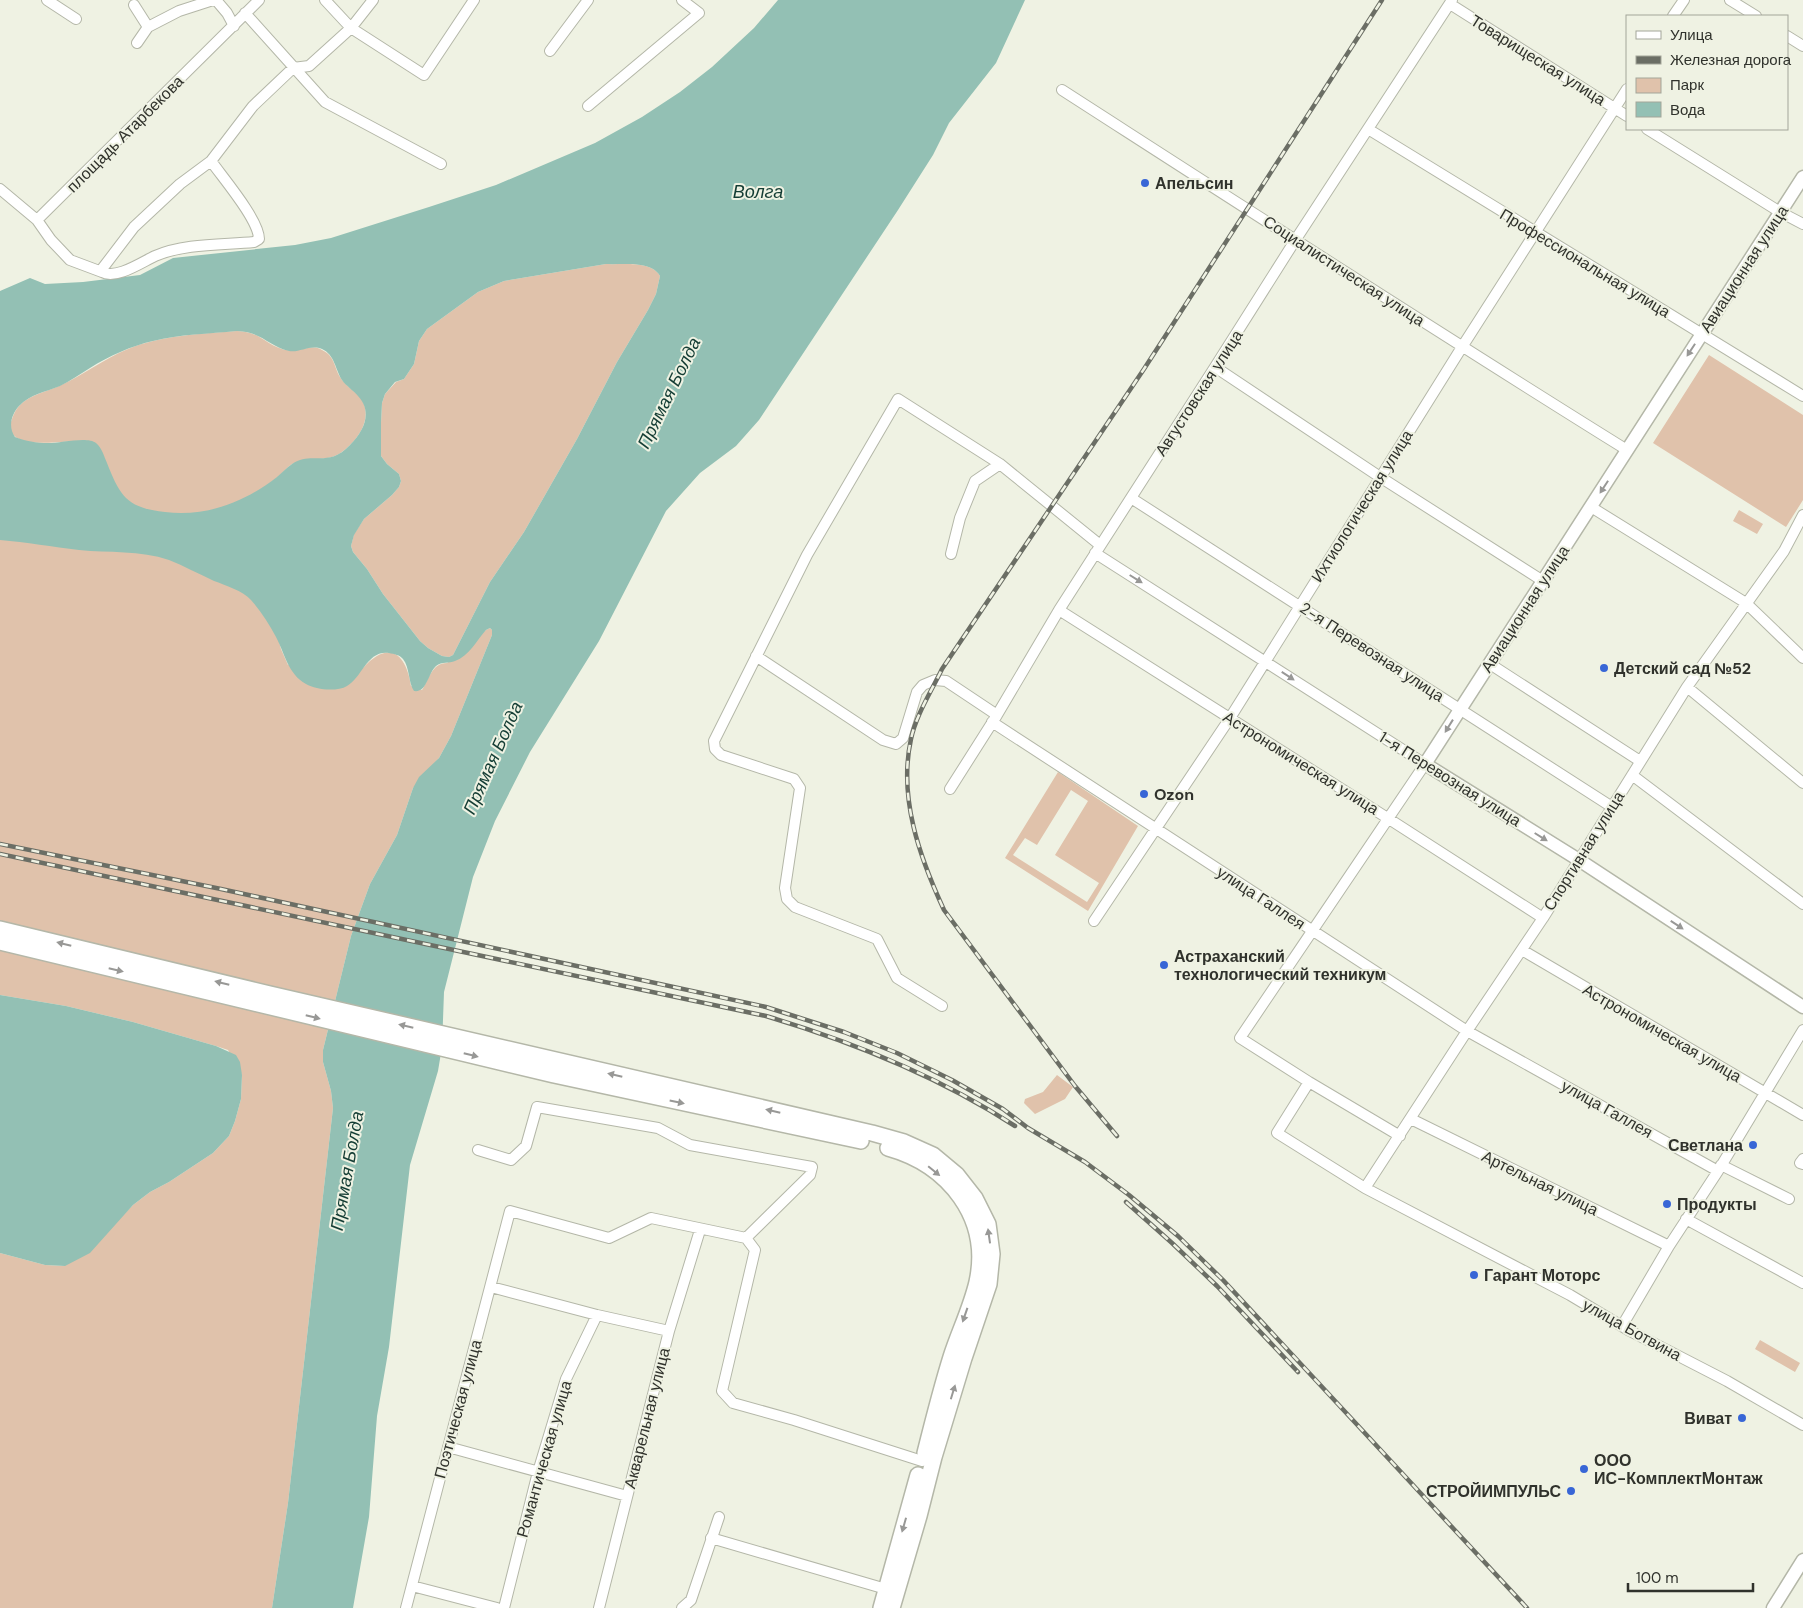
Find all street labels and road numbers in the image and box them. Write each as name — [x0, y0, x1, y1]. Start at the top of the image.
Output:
street label: Товарищеская улица — [1466, 10, 1610, 110]
street label: площадь Атарбекова — [62, 71, 188, 197]
street label: Авиационная улица — [1695, 201, 1793, 337]
street label: Профессиональная улица — [1496, 204, 1674, 322]
street label: Социалистическая улица — [1259, 211, 1429, 331]
street label: Августовская улица — [1150, 326, 1248, 460]
street label: Ихтиологическая улица — [1307, 426, 1418, 586]
street label: Авиационная улица — [1476, 541, 1574, 677]
street label: 2-я Перевозная улица — [1296, 597, 1448, 707]
street label: Астрономическая улица — [1219, 706, 1383, 820]
street label: 1-я Перевозная улица — [1375, 727, 1525, 831]
street label: Спортивная улица — [1539, 787, 1629, 915]
street label: улица Галлея — [1213, 862, 1309, 934]
street label: Астрономическая улица — [1579, 979, 1745, 1087]
street label: улица Галлея — [1558, 1075, 1656, 1143]
street label: Артельная улица — [1478, 1146, 1602, 1220]
street label: улица Ботвина — [1579, 1294, 1685, 1366]
street label: Поэтическая улица — [429, 1337, 487, 1481]
street label: Акварельная улица — [619, 1345, 675, 1491]
street label: Романтическая улица — [512, 1378, 576, 1540]

